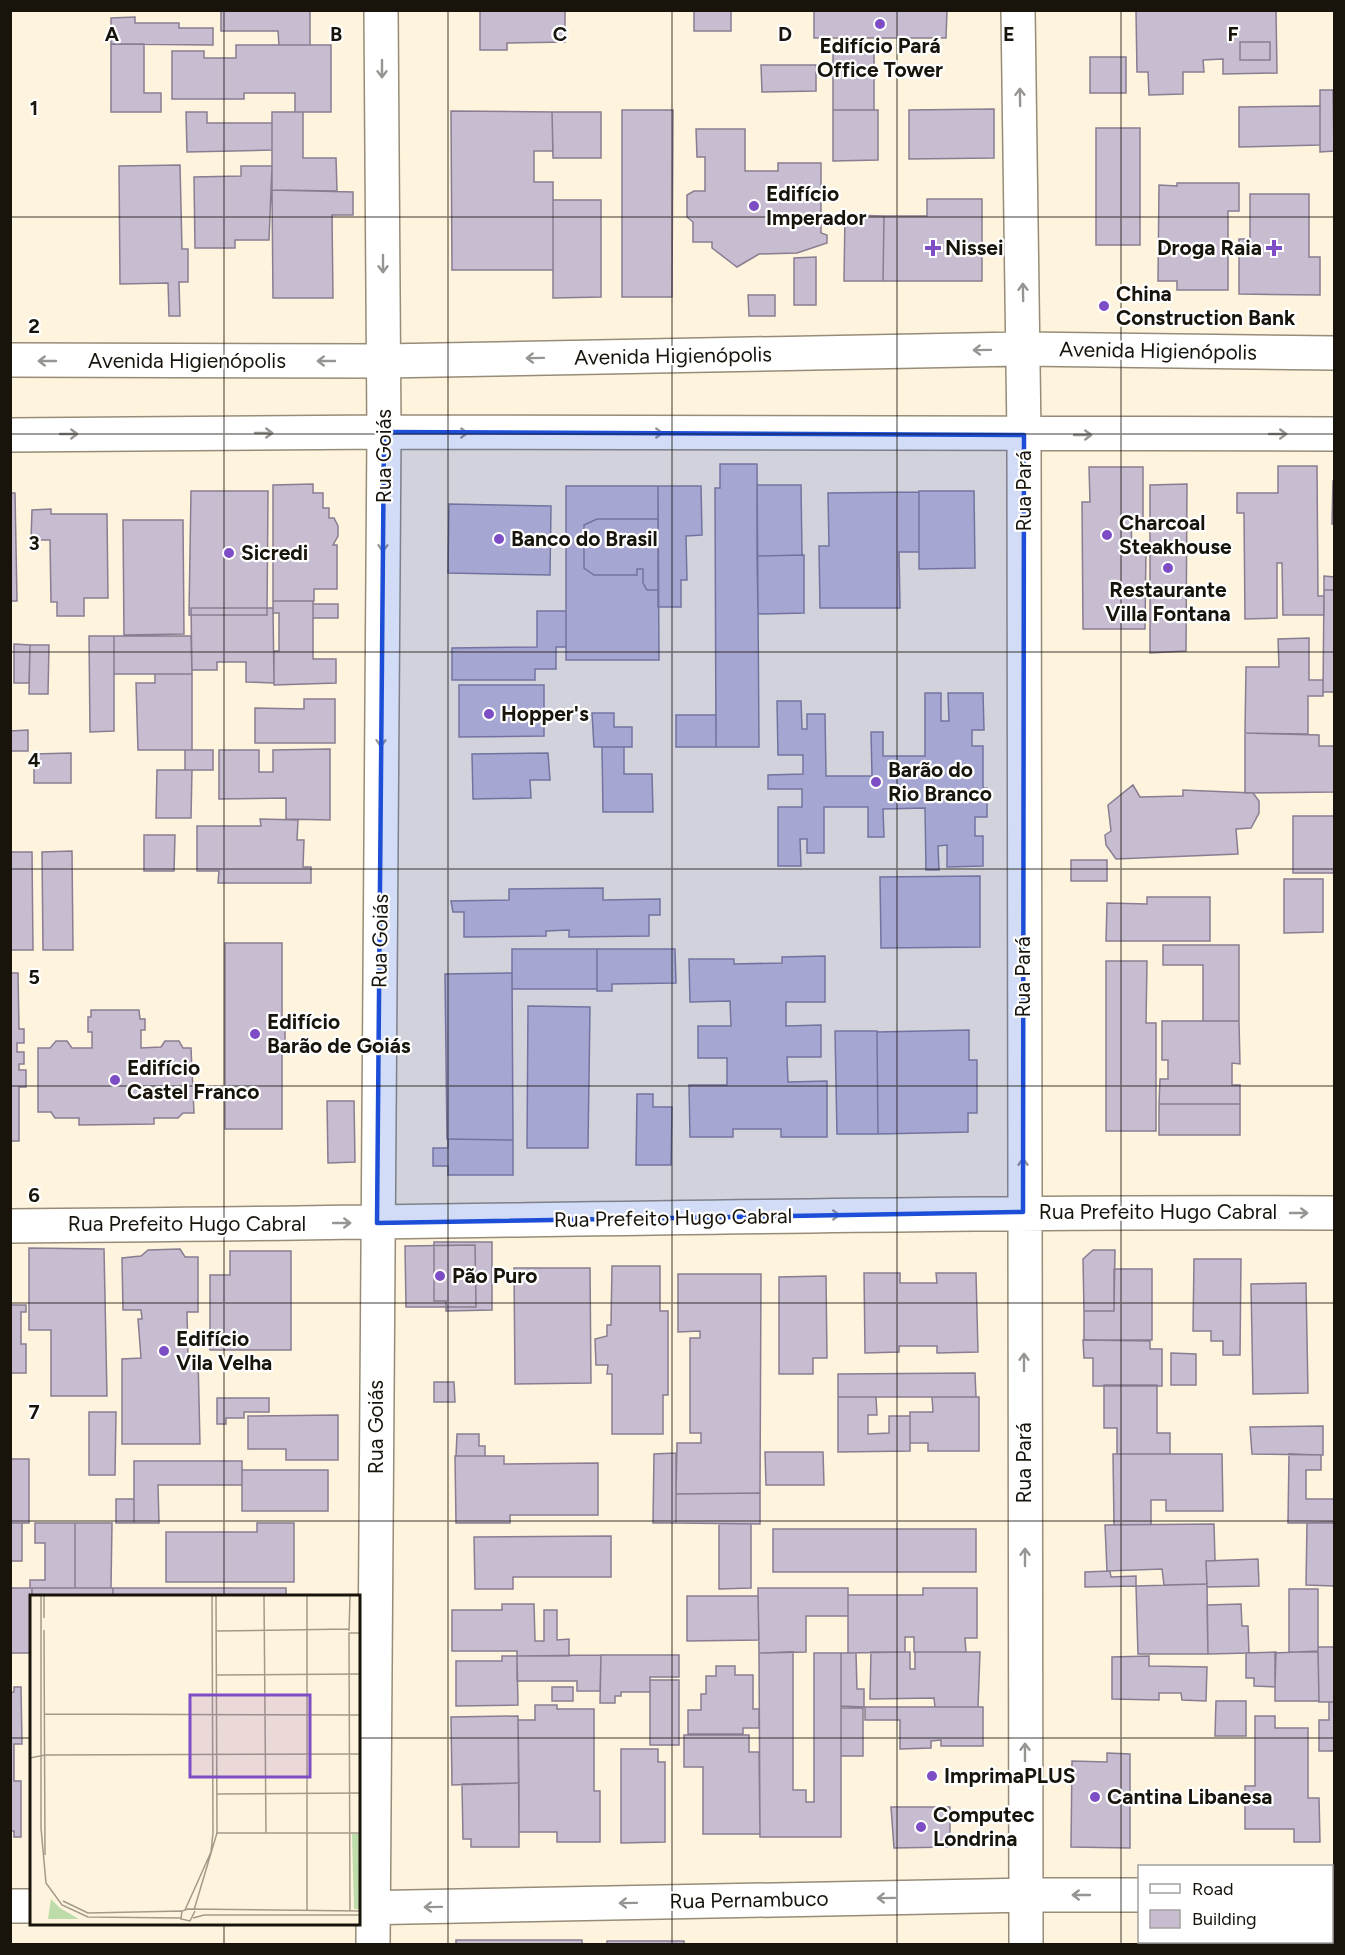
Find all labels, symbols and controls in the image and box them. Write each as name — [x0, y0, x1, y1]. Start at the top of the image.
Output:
marker: Edifício Pará Office Tower — [873, 17, 887, 31]
text: A — [105, 22, 120, 46]
text: B — [330, 22, 342, 46]
text: C — [553, 22, 567, 46]
text: D — [778, 22, 792, 46]
text: E — [1003, 22, 1015, 46]
text: F — [1227, 22, 1239, 46]
place label: Edifício Pará Office Tower — [817, 33, 943, 82]
one-way arrow — [376, 58, 388, 78]
one-way arrow — [1014, 88, 1026, 108]
text: 1 — [30, 96, 38, 120]
place label: Edifício Imperador — [766, 181, 866, 230]
marker: Edifício Imperador — [747, 199, 761, 213]
place label: Nissei — [945, 235, 1003, 260]
place label: Droga Raia — [1157, 235, 1262, 260]
marker: Nissei — [926, 241, 940, 255]
marker: Droga Raia — [1267, 241, 1281, 255]
one-way arrow — [377, 253, 389, 273]
place label: China Construction Bank — [1116, 281, 1296, 330]
one-way arrow — [1017, 283, 1029, 303]
marker: China Construction Bank — [1097, 299, 1111, 313]
text: 2 — [28, 314, 40, 338]
street label: Avenida Higienópolis — [1059, 336, 1257, 365]
street label: Avenida Higienópolis — [574, 341, 772, 370]
one-way arrow — [973, 344, 993, 355]
street label: Avenida Higienópolis — [88, 348, 286, 373]
one-way arrow — [526, 353, 546, 364]
one-way arrow — [37, 355, 57, 367]
one-way arrow — [316, 355, 336, 367]
street label: Rua Goiás — [371, 409, 396, 503]
one-way arrow — [253, 427, 273, 439]
one-way arrow — [448, 427, 468, 439]
one-way arrow — [643, 427, 663, 439]
one-way arrow — [58, 428, 78, 440]
one-way arrow — [1267, 428, 1287, 440]
one-way arrow — [1072, 429, 1092, 441]
street label: Rua Pará — [1011, 450, 1036, 532]
place label: Charcoal Steakhouse — [1119, 510, 1232, 559]
place label: Banco do Brasil — [511, 526, 658, 551]
marker: Charcoal Steakhouse — [1100, 528, 1114, 542]
text: 3 — [28, 531, 40, 555]
one-way arrow — [377, 532, 389, 552]
marker: Banco do Brasil — [492, 532, 506, 546]
place label: Sicredi — [241, 540, 308, 565]
marker: Sicredi — [222, 546, 236, 560]
marker: Restaurante Villa Fontana — [1161, 561, 1175, 575]
place label: Restaurante Villa Fontana — [1105, 577, 1231, 626]
place label: Hopper's — [501, 701, 589, 726]
marker: Hopper's — [482, 707, 496, 721]
one-way arrow — [375, 727, 387, 747]
text: 4 — [28, 748, 41, 772]
place label: Barão do Rio Branco — [888, 757, 992, 806]
marker: Barão do Rio Branco — [869, 775, 883, 789]
street label: Rua Goiás — [366, 894, 393, 988]
street label: Rua Pará — [1010, 936, 1035, 1018]
text: 5 — [28, 965, 40, 989]
place label: Edifício Barão de Goiás — [267, 1009, 411, 1058]
marker: Edifício Barão de Goiás — [248, 1027, 262, 1041]
place label: Edifício Castel Franco — [127, 1055, 259, 1104]
marker: Edifício Castel Franco — [108, 1073, 122, 1087]
one-way arrow — [1017, 1158, 1029, 1178]
text: 6 — [28, 1183, 40, 1207]
street label: Rua Prefeito Hugo Cabral — [1039, 1199, 1277, 1224]
street label: Rua Prefeito Hugo Cabral — [554, 1203, 792, 1232]
one-way arrow — [1288, 1207, 1308, 1219]
one-way arrow — [820, 1209, 840, 1221]
street label: Rua Prefeito Hugo Cabral — [68, 1211, 306, 1236]
one-way arrow — [331, 1217, 351, 1229]
place label: Pão Puro — [452, 1263, 537, 1288]
marker: Pão Puro — [433, 1269, 447, 1283]
place label: Edifício Vila Velha — [176, 1326, 272, 1375]
marker: Edifício Vila Velha — [157, 1344, 171, 1358]
one-way arrow — [1018, 1353, 1030, 1373]
street label: Rua Goiás — [363, 1380, 388, 1474]
text: 7 — [28, 1400, 40, 1424]
street label: Rua Pará — [1011, 1422, 1036, 1504]
one-way arrow — [1019, 1548, 1030, 1568]
inset map — [30, 1595, 360, 1925]
one-way arrow — [1019, 1743, 1031, 1763]
place label: ImprimaPLUS — [944, 1763, 1075, 1788]
marker: ImprimaPLUS — [925, 1769, 939, 1783]
place label: Cantina Libanesa — [1107, 1784, 1272, 1809]
marker: Cantina Libanesa — [1088, 1790, 1102, 1804]
place label: Computec Londrina — [933, 1802, 1035, 1851]
marker: Computec Londrina — [914, 1820, 928, 1834]
legend — [1138, 1865, 1333, 1943]
text: Road — [1192, 1878, 1233, 1900]
street label: Rua Pernambuco — [669, 1886, 829, 1913]
one-way arrow — [1072, 1889, 1092, 1901]
one-way arrow — [877, 1892, 897, 1903]
one-way arrow — [619, 1897, 639, 1909]
one-way arrow — [424, 1901, 444, 1913]
text: Building — [1192, 1908, 1257, 1930]

